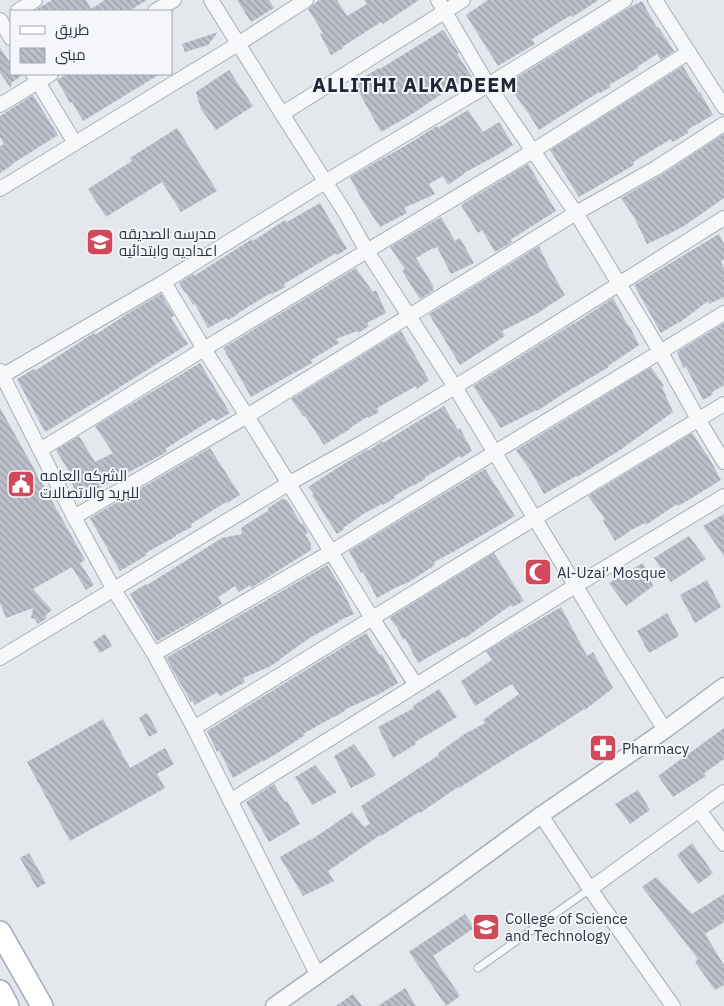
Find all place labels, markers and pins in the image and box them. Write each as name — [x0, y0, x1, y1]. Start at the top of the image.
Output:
place label: مدرسه الصديقه اعداديه وابتدائيه — [119, 224, 217, 260]
school or university icon: مدرسه الصديقه اعداديه وابتدائيه — [85, 227, 115, 257]
place label: الشركه العامه للبريد والاتصالات — [40, 466, 139, 502]
public building icon: الشركه العامه للبريد والاتصالات — [6, 469, 36, 499]
mosque icon: Al-Uzai' Mosque — [523, 557, 553, 587]
place label: Al-Uzai' Mosque — [557, 563, 666, 582]
pharmacy icon: Pharmacy — [588, 733, 618, 763]
place label: Pharmacy — [622, 739, 690, 758]
place label: College of Science and Technology — [505, 909, 628, 945]
school or university icon: College of Science and Technology — [471, 912, 501, 942]

